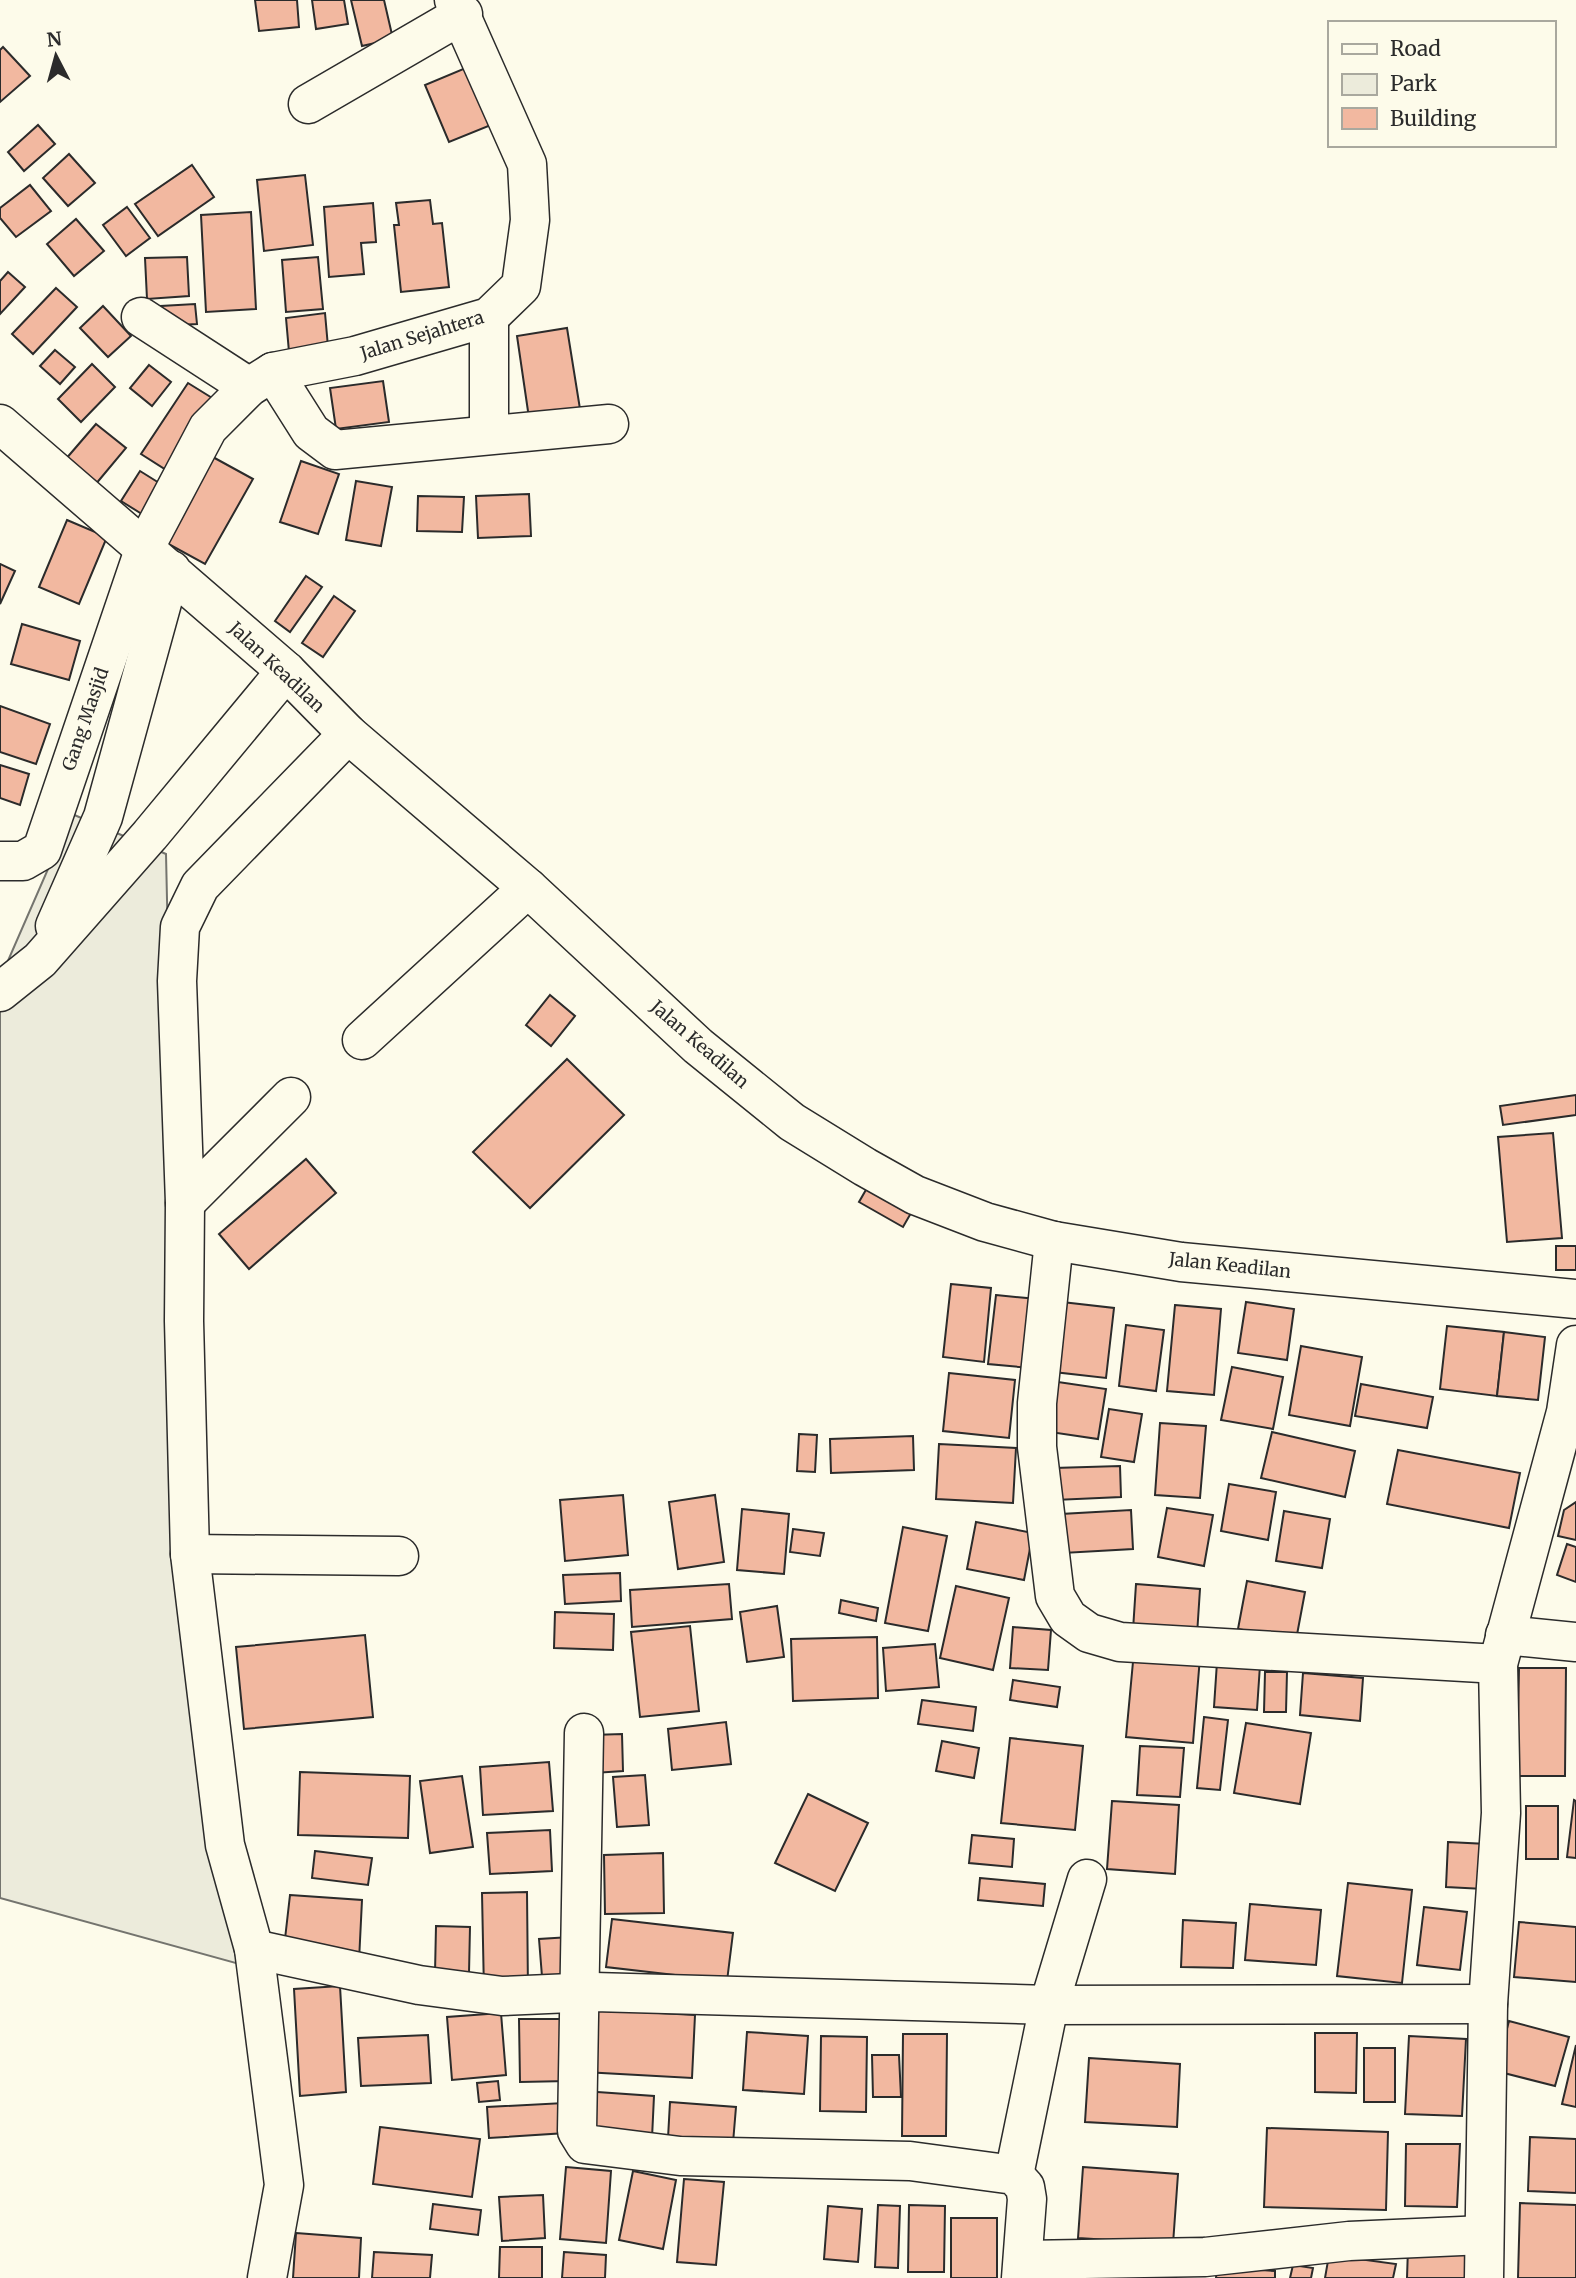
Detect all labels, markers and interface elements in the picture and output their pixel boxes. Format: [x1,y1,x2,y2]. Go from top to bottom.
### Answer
north arrow [21,21,91,91]
legend [1328,21,1555,147]
text: N [46,26,63,52]
text: Road [1390,35,1441,62]
text: Park [1390,70,1437,97]
text: Building [1390,105,1477,132]
street label: Jalan Sejahtera [357,305,487,365]
street label: Jalan Keadilan [223,616,330,717]
street label: Gang Masjid [57,664,113,774]
street label: Jalan Keadilan [645,994,754,1093]
street label: Jalan Keadilan [1167,1247,1292,1283]

